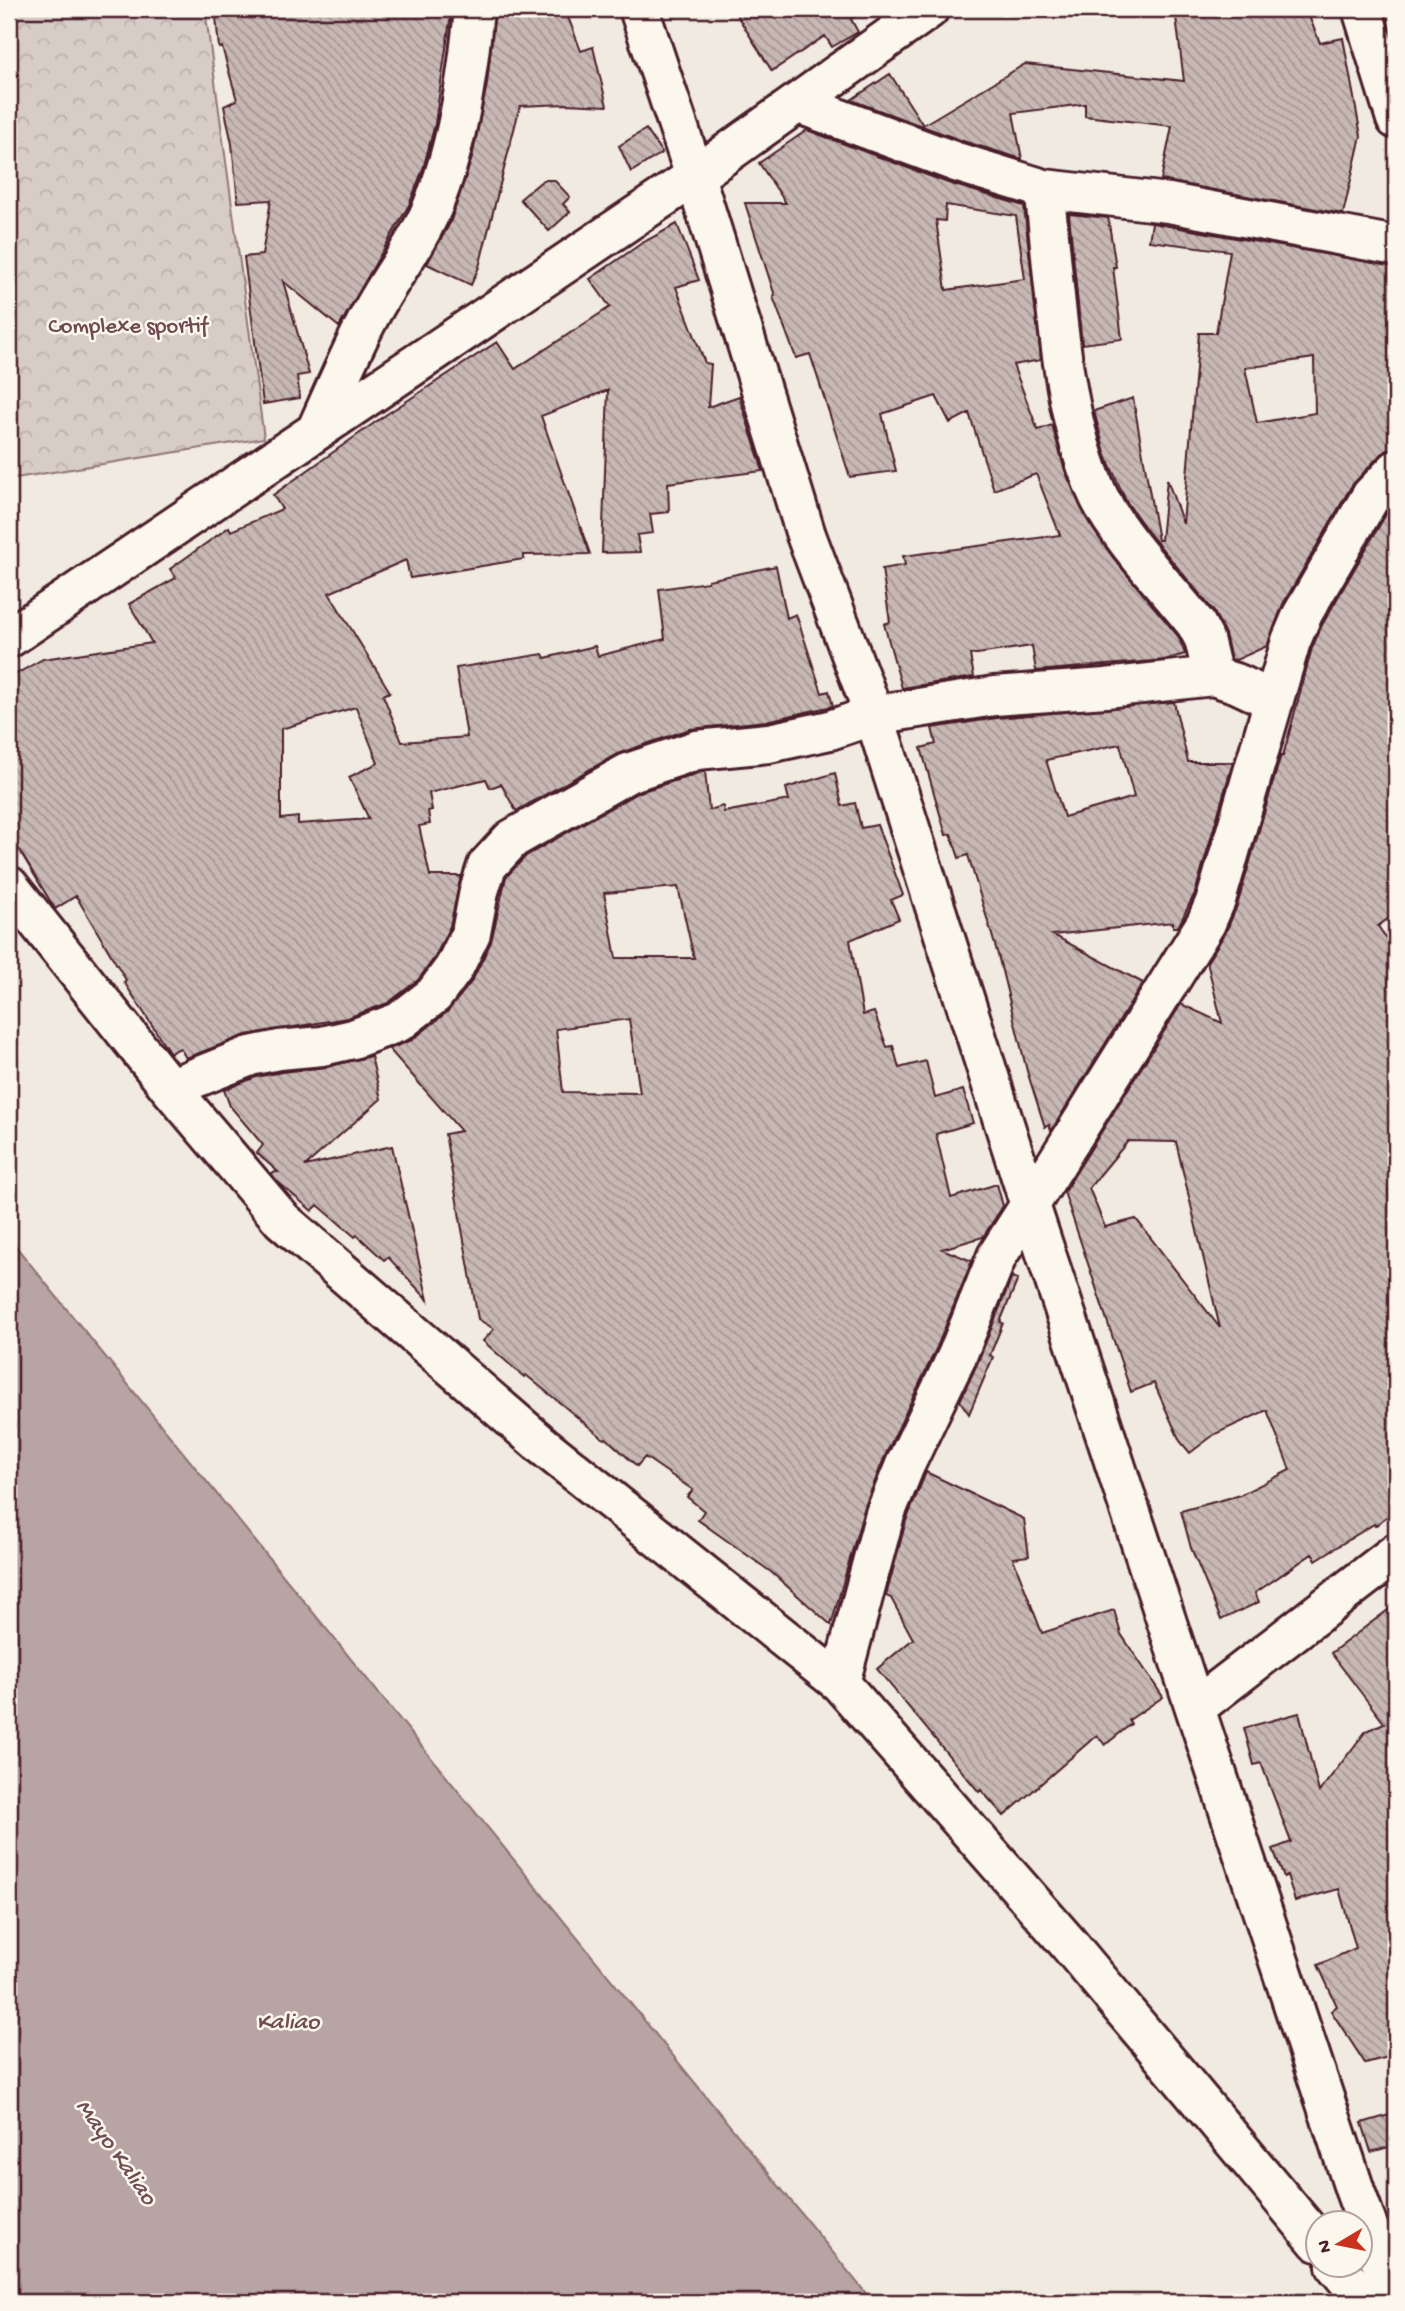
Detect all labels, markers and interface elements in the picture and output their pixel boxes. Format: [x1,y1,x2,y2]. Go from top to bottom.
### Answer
park label: Complexe sportif [48,314,210,341]
water label: Kaliao [257,2009,321,2038]
water label: Mayo Kaliao [68,2094,163,2213]
north arrow [1304,2210,1374,2280]
text: N [1313,2238,1338,2254]

